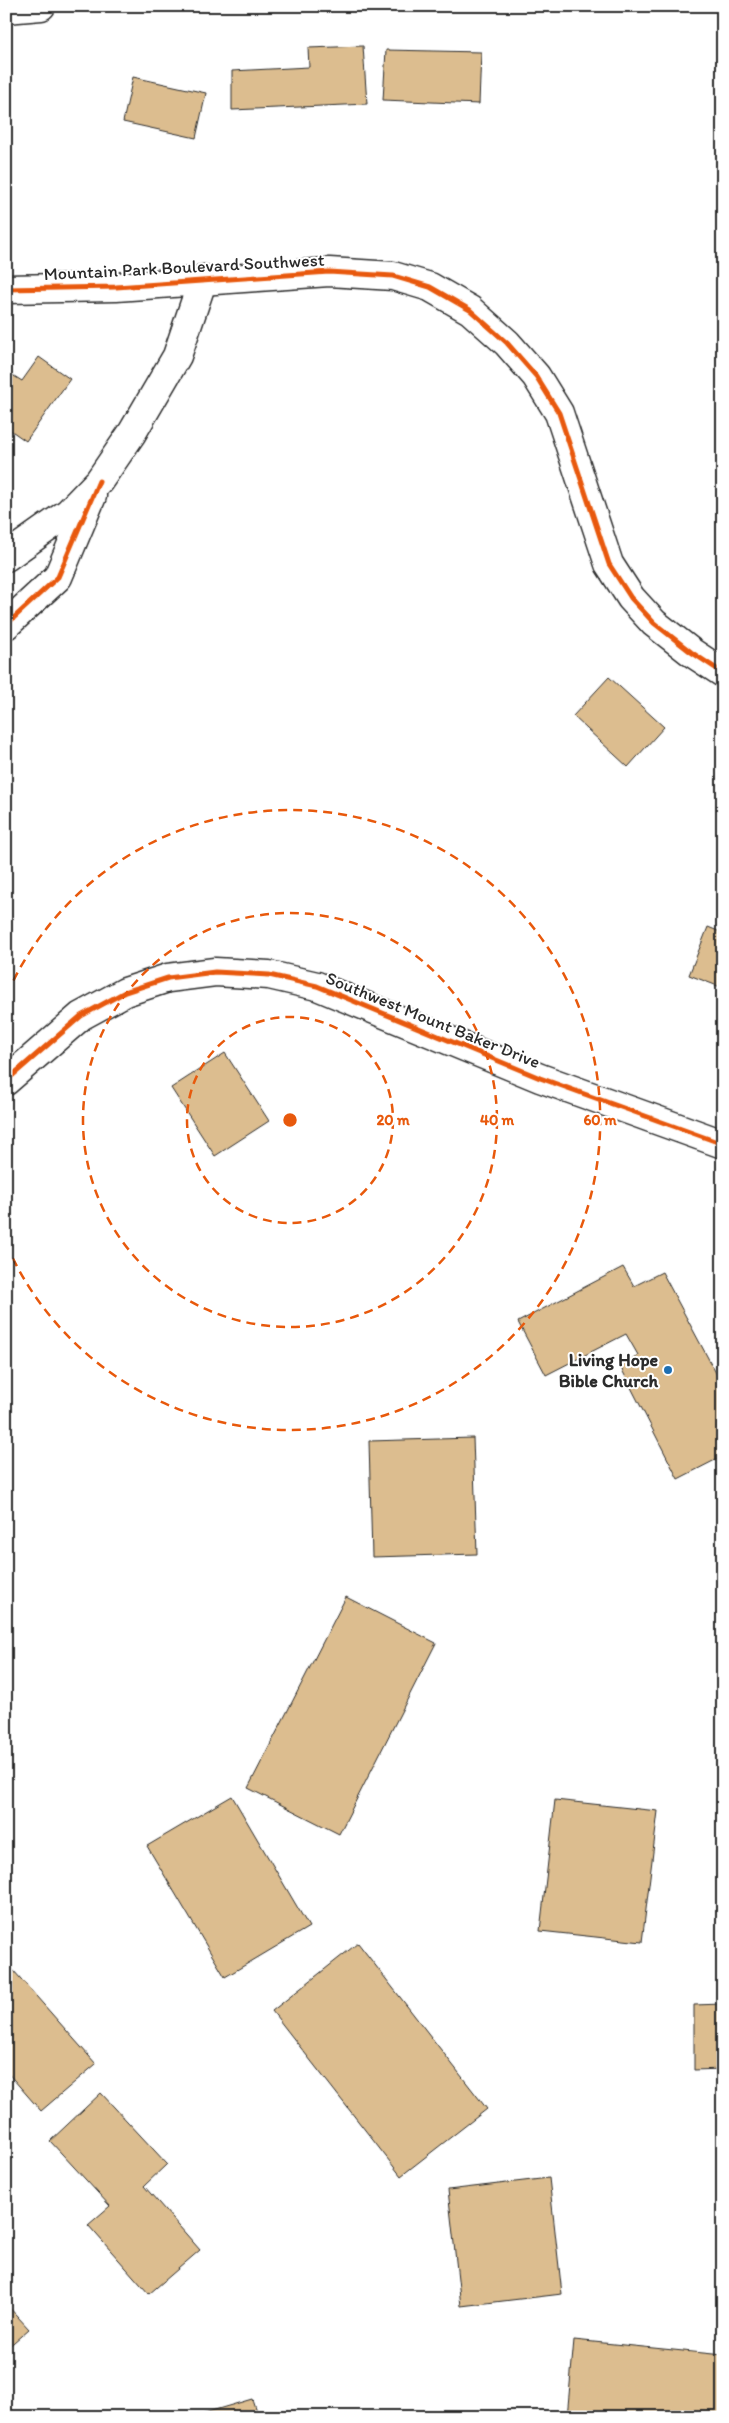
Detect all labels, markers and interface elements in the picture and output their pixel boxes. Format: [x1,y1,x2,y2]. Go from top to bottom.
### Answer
street label: Mountain Park Boulevard Southwest [43,249,325,285]
street label: Southwest Mount Baker Drive [323,967,543,1073]
centre of rings [281,1111,299,1129]
text: 20 m [376,1111,410,1129]
text: 40 m [480,1111,515,1129]
text: 60 m [583,1111,617,1129]
place label: Living Hope Bible Church [559,1349,658,1392]
marker: Living Hope Bible Church [662,1364,674,1376]

